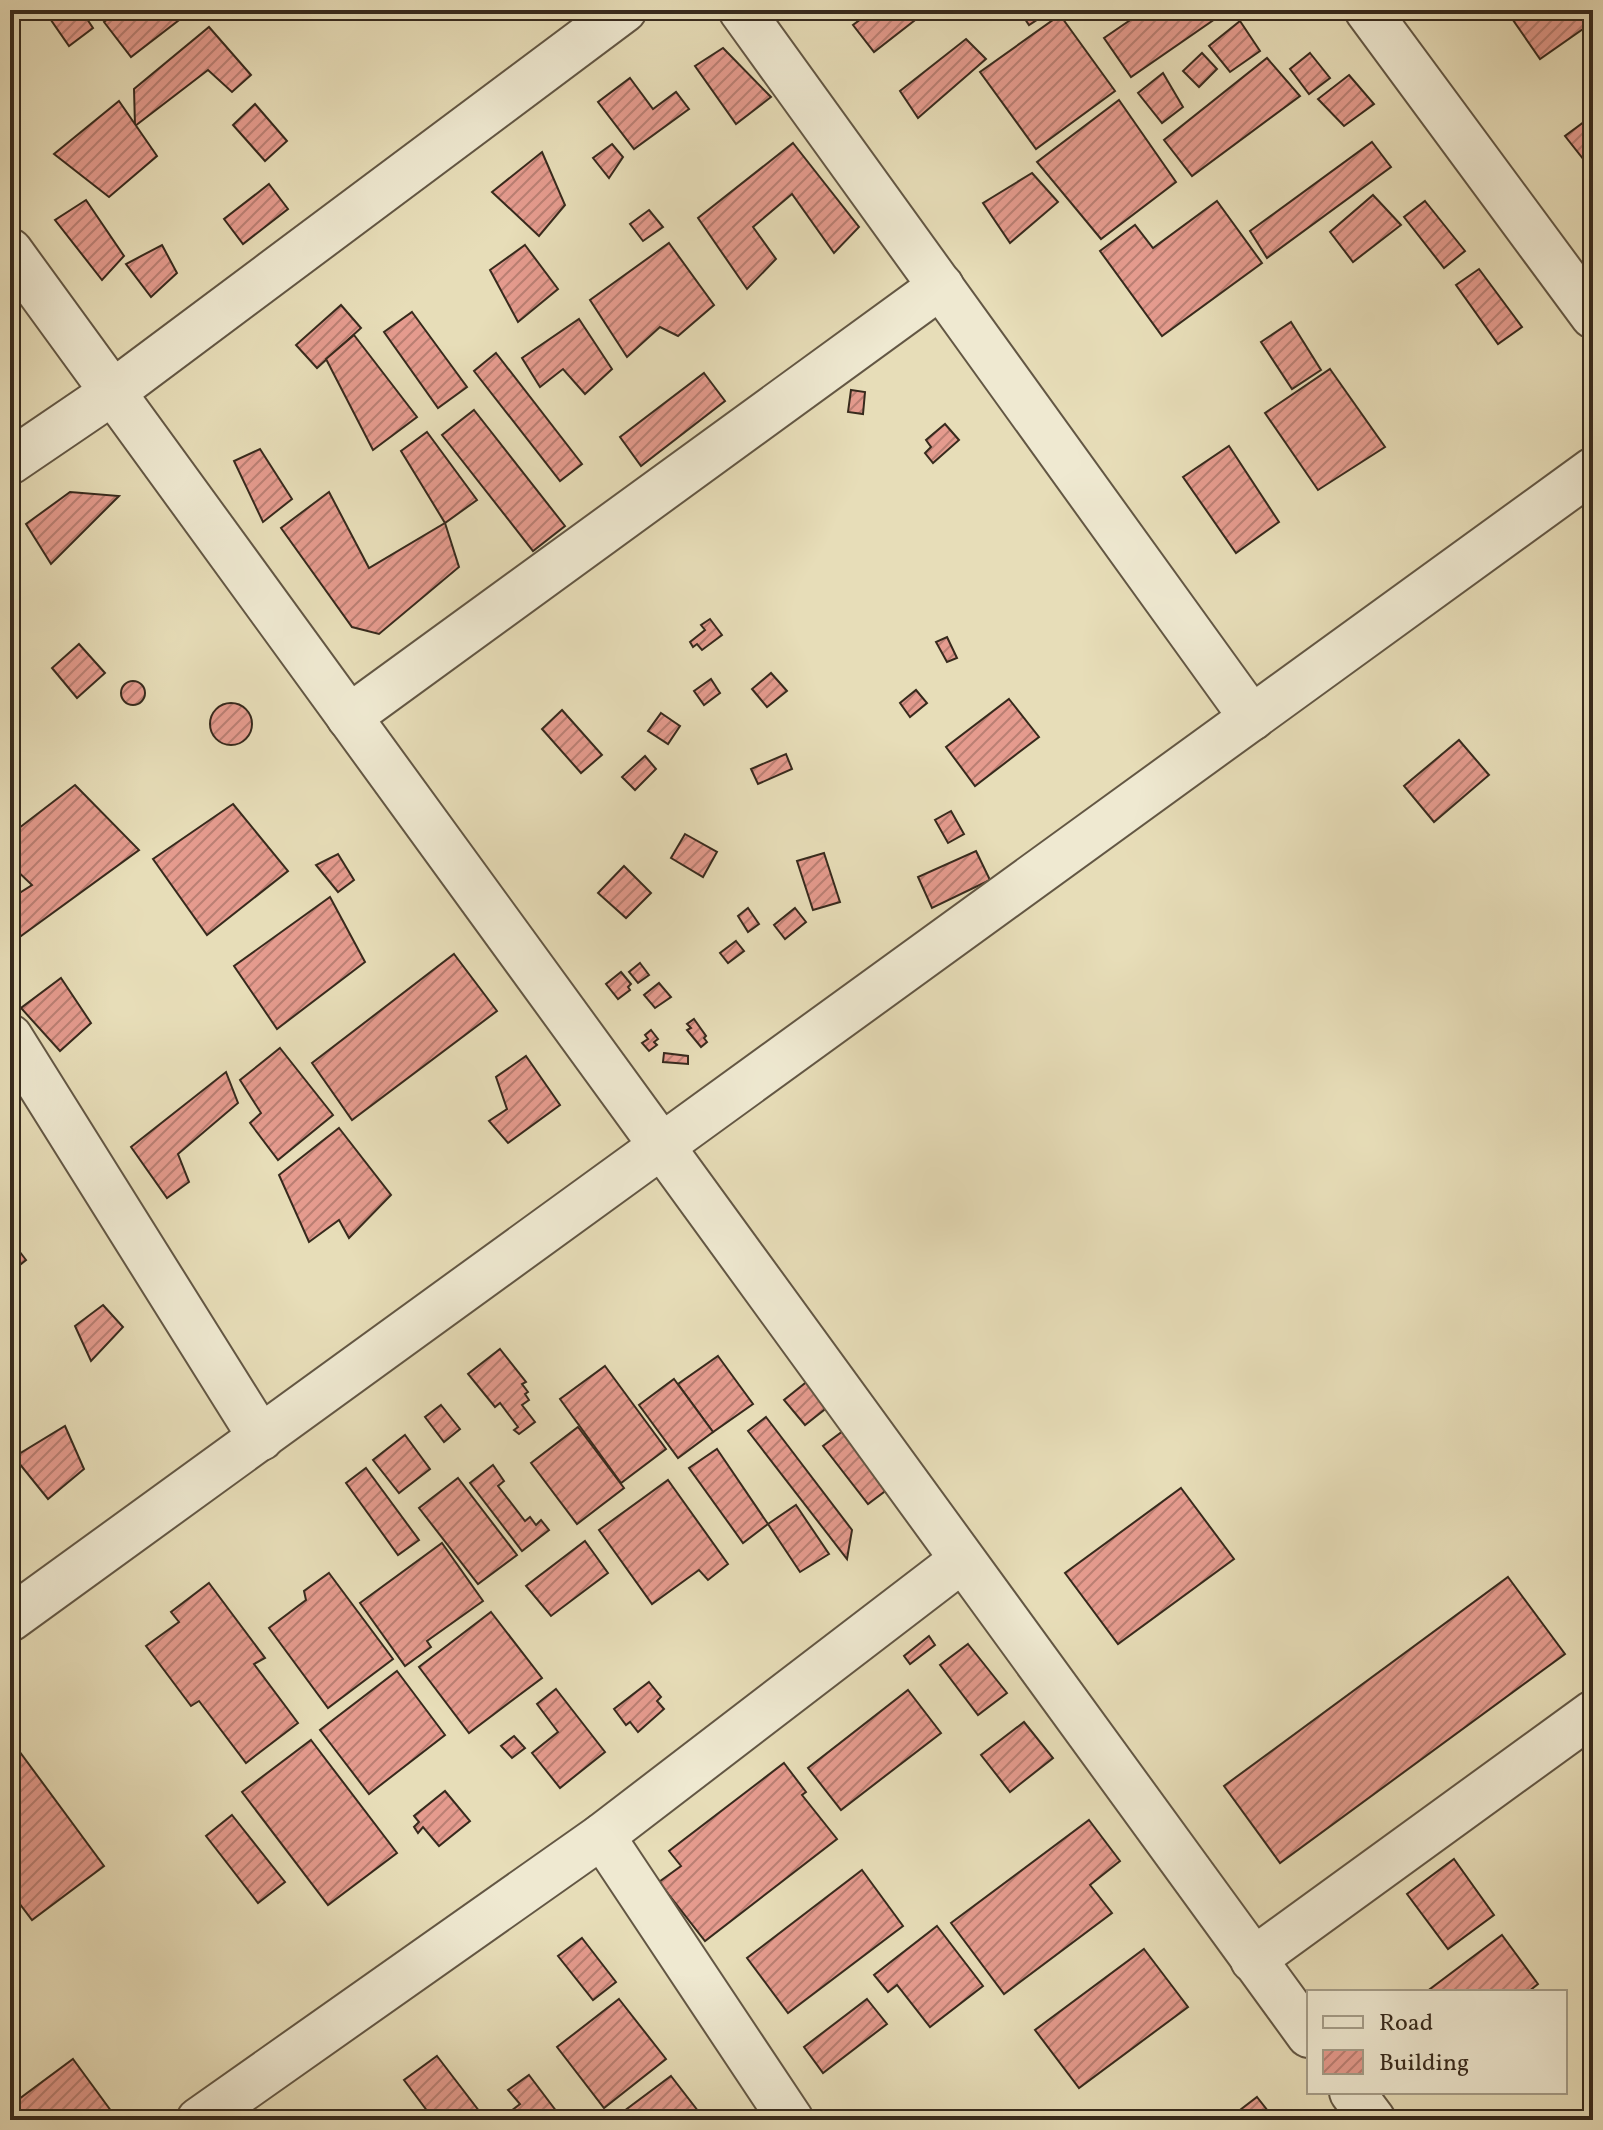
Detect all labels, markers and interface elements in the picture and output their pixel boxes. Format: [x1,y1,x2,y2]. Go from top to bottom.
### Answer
legend [1307,1990,1567,2094]
text: Road [1379,2007,1433,2041]
text: Building [1379,2047,1469,2081]

